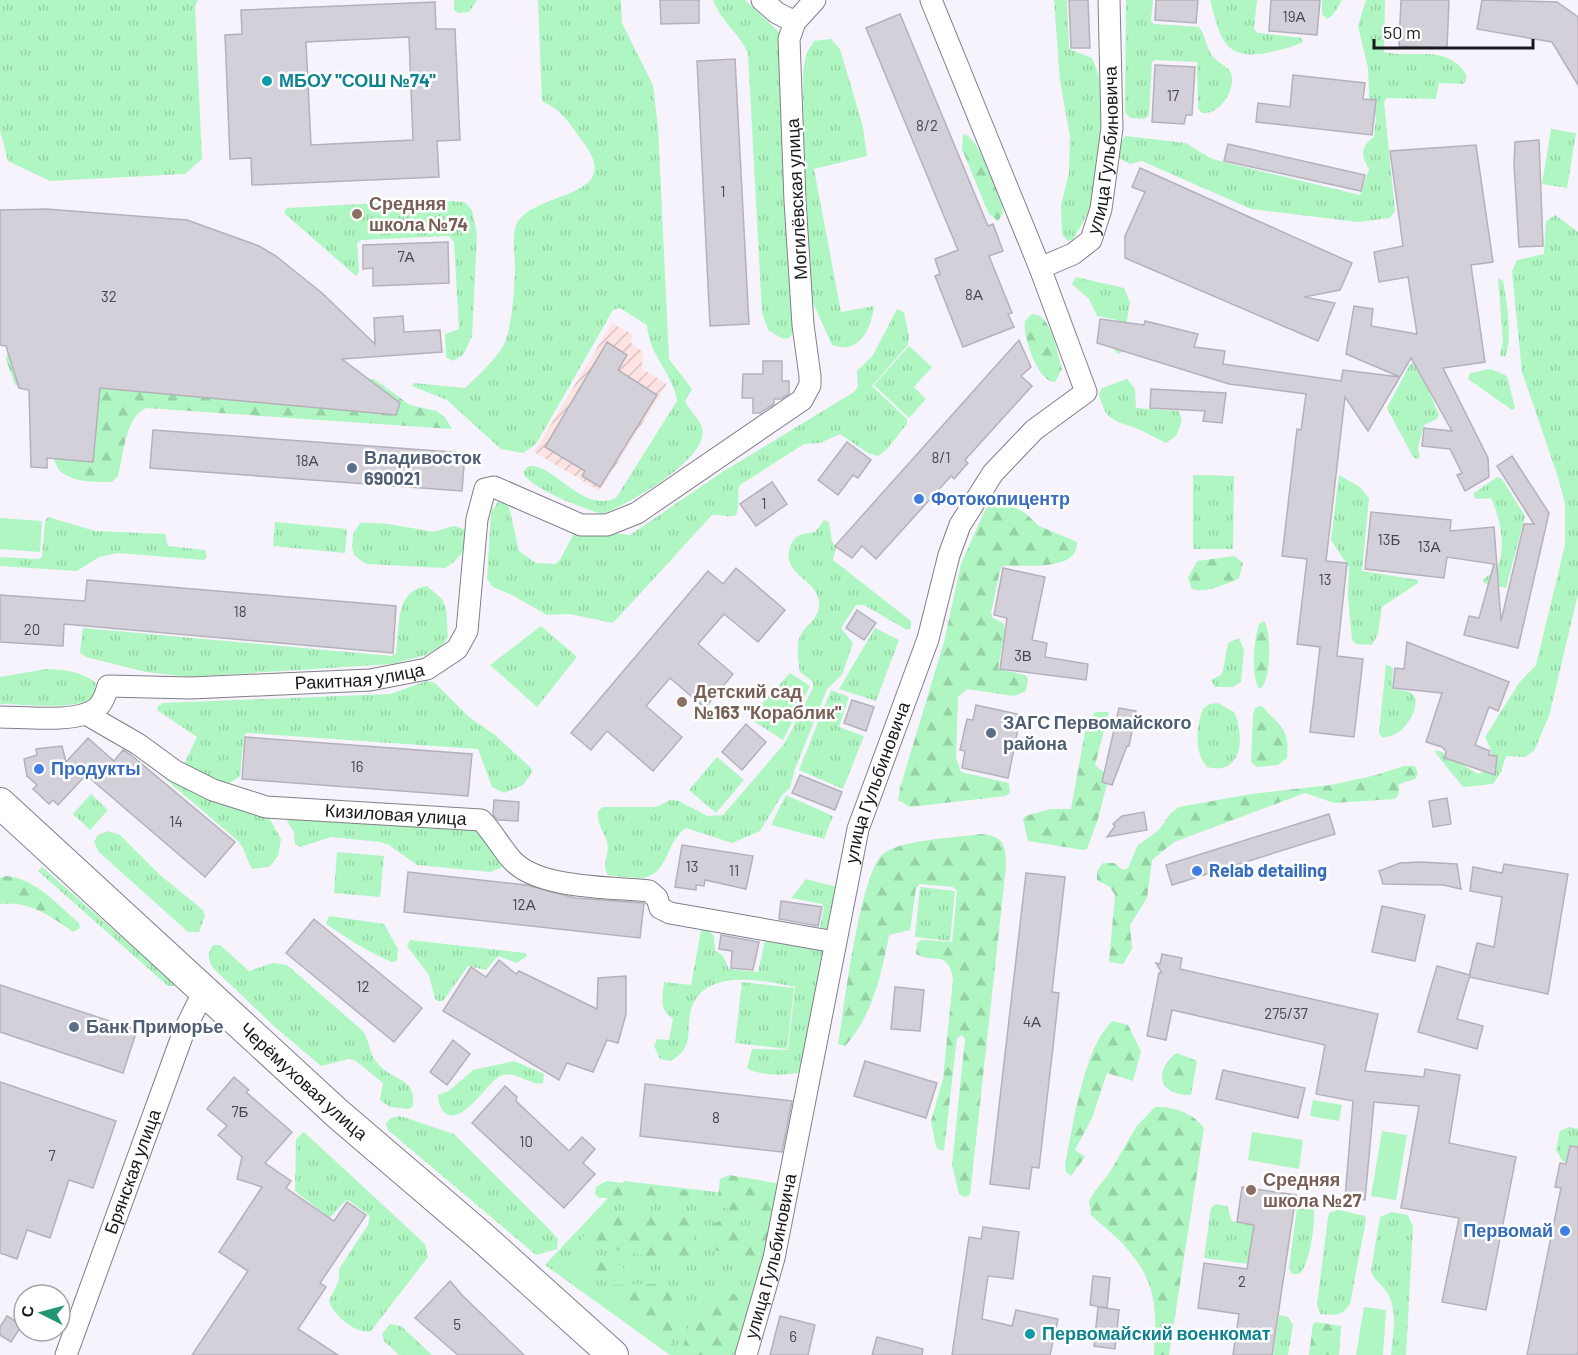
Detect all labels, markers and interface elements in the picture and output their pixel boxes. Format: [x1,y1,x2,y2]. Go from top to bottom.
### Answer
house number: 19А [1282,7,1306,25]
scale bar [1374,12,1533,50]
text: 50 m [1383,21,1421,43]
street label: улица Гульбиновича [1082,65,1122,237]
place label: МБОУ "СОШ №74" [279,69,436,91]
marker: МБОУ "СОШ №74" [260,74,274,88]
house number: 17 [1167,86,1179,104]
house number: 8/2 [916,116,938,134]
street label: Могилёвская улица [781,117,811,280]
house number: 1 [720,182,726,200]
place label: Средняя школа №74 [369,192,468,235]
marker: Средняя школа №74 [350,207,364,221]
house number: 7А [397,247,415,265]
house number: 8А [965,285,983,303]
house number: 32 [101,287,117,305]
place label: Владивосток 690021 [364,446,482,489]
house number: 8/1 [931,448,951,466]
house number: 18А [295,451,319,469]
marker: Владивосток 690021 [345,461,359,475]
place label: Фотокопицентр [931,487,1070,509]
marker: Фотокопицентр [912,492,926,506]
house number: 1 [761,494,767,512]
house number: 13Б [1378,530,1401,548]
house number: 13А [1418,537,1440,555]
house number: 13 [1319,570,1331,588]
house number: 18 [233,602,247,620]
house number: 20 [24,620,40,638]
house number: 3В [1014,646,1032,664]
street label: Ракитная улица [294,658,427,693]
place label: Детский сад №163 "Кораблик" [694,680,842,723]
marker: Детский сад №163 "Кораблик" [675,695,689,709]
street label: улица Гульбиновича [840,698,914,865]
place label: ЗАГС Первомайского района [1003,711,1192,754]
marker: ЗАГС Первомайского района [984,726,998,740]
place label: Продукты [51,757,141,779]
house number: 16 [351,757,363,775]
marker: Продукты [32,762,46,776]
street label: Кизиловая улица [324,799,468,829]
house number: 14 [169,812,183,830]
house number: 13 [686,857,698,875]
place label: Relab detailing [1209,859,1327,881]
house number: 11 [729,861,739,879]
marker: Relab detailing [1190,864,1204,878]
house number: 12А [512,895,536,913]
house number: 12 [356,977,370,995]
house number: 275/37 [1264,1004,1308,1022]
house number: 4А [1023,1012,1041,1030]
place label: Банк Приморье [86,1015,224,1037]
street label: Черёмуховая улица [236,1017,373,1145]
marker: Банк Приморье [67,1020,81,1034]
house number: 7Б [232,1102,249,1120]
street label: Брянская улица [99,1105,165,1237]
house number: 8 [712,1108,720,1126]
house number: 10 [519,1132,533,1150]
house number: 7 [48,1146,56,1164]
place label: Средняя школа №27 [1263,1168,1362,1211]
street label: улица Гульбиновича [739,1171,800,1341]
marker: Средняя школа №27 [1244,1183,1258,1197]
place label: Первомай [1463,1219,1553,1241]
marker: Первомай [1558,1224,1572,1238]
house number: 2 [1238,1272,1246,1290]
north arrow [12,1283,72,1343]
text: С [17,1304,37,1318]
house number: 5 [453,1315,461,1333]
place label: Первомайский военкомат [1042,1322,1271,1344]
house number: 6 [789,1327,797,1345]
marker: Первомайский военкомат [1023,1327,1037,1341]

